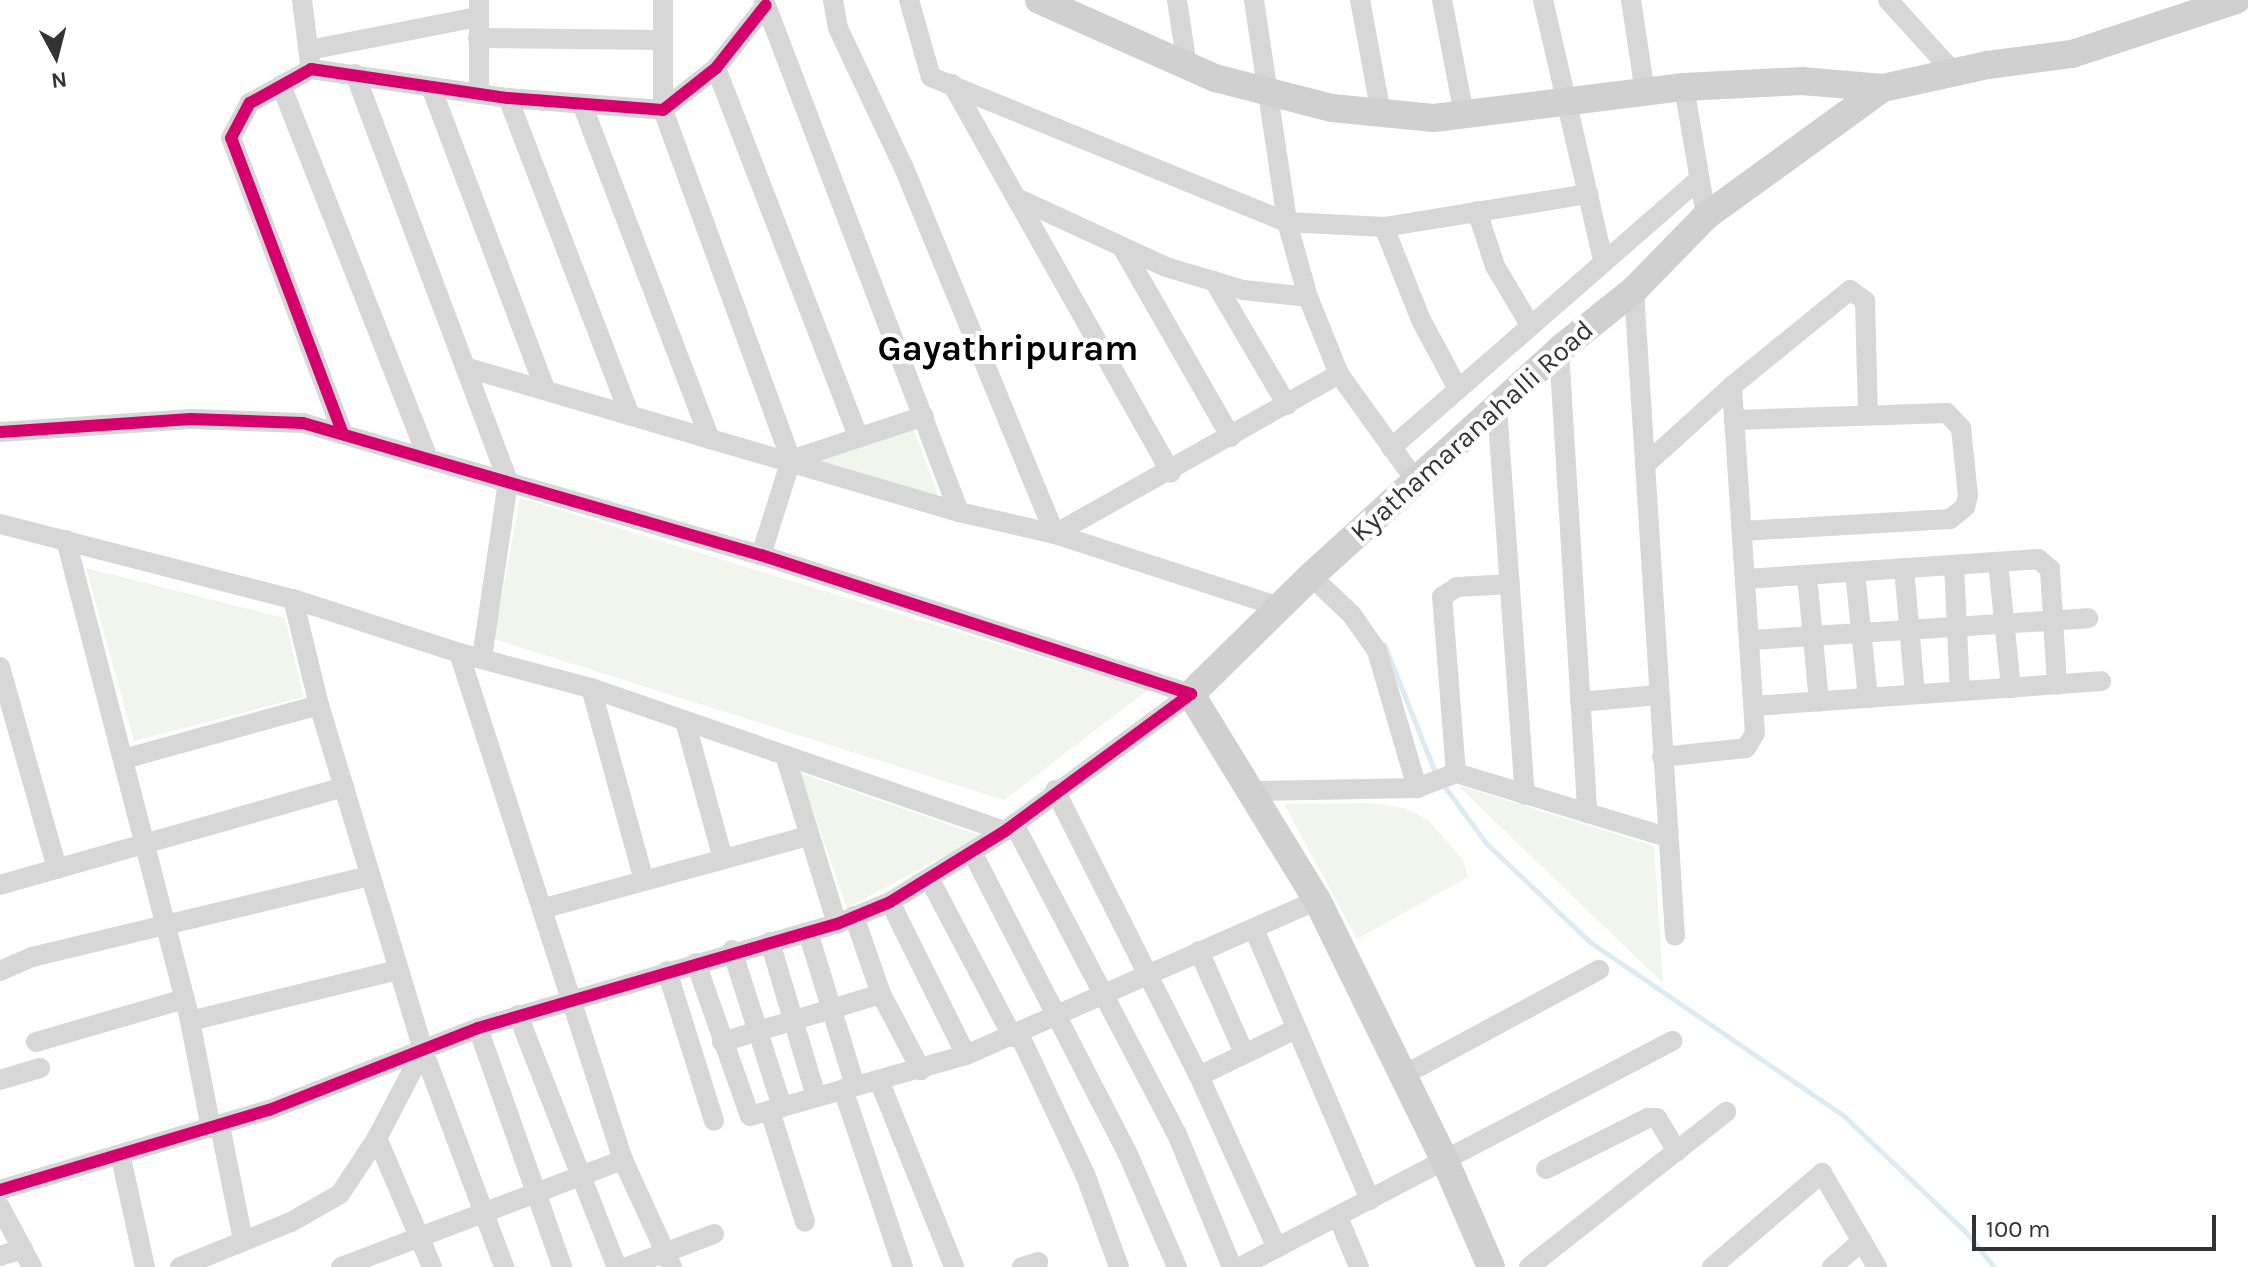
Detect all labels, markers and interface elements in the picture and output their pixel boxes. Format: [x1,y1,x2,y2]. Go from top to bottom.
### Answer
north arrow [16,16,96,96]
text: N [50,66,68,94]
street label: Kyathamaranahalli Road [1344,313,1600,549]
district label: Gayathripuram [877,327,1139,371]
scale bar [1976,1199,2220,1249]
text: 100 m [1986,1215,2051,1243]

